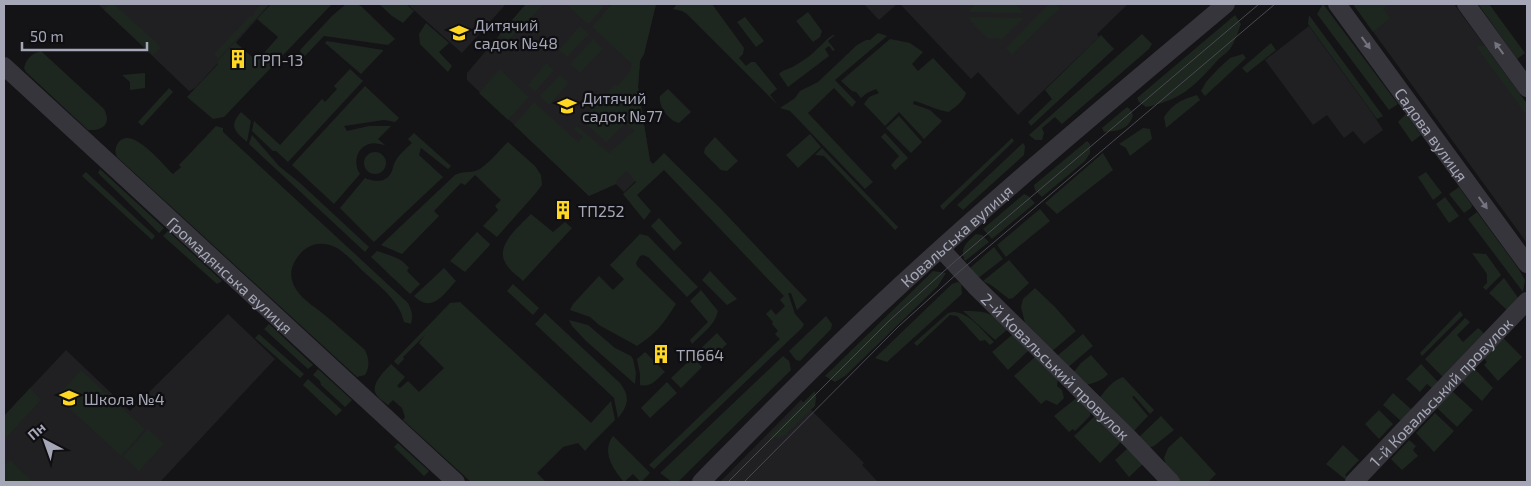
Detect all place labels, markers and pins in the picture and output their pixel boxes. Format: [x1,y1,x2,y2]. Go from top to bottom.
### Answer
place label: Дитячий садок №48 [474,15,558,52]
school or university icon: Дитячий садок №48 [448,22,470,44]
building icon: ГРП-13 [227,48,249,70]
place label: ГРП-13 [253,50,303,69]
place label: Дитячий садок №77 [582,88,663,125]
school or university icon: Дитячий садок №77 [556,95,578,117]
building icon: ТП252 [552,199,574,221]
place label: ТП252 [578,201,625,220]
building icon: ТП664 [650,343,672,365]
place label: ТП664 [676,345,724,364]
school or university icon: Школа №4 [58,387,80,409]
place label: Школа №4 [84,389,165,408]

